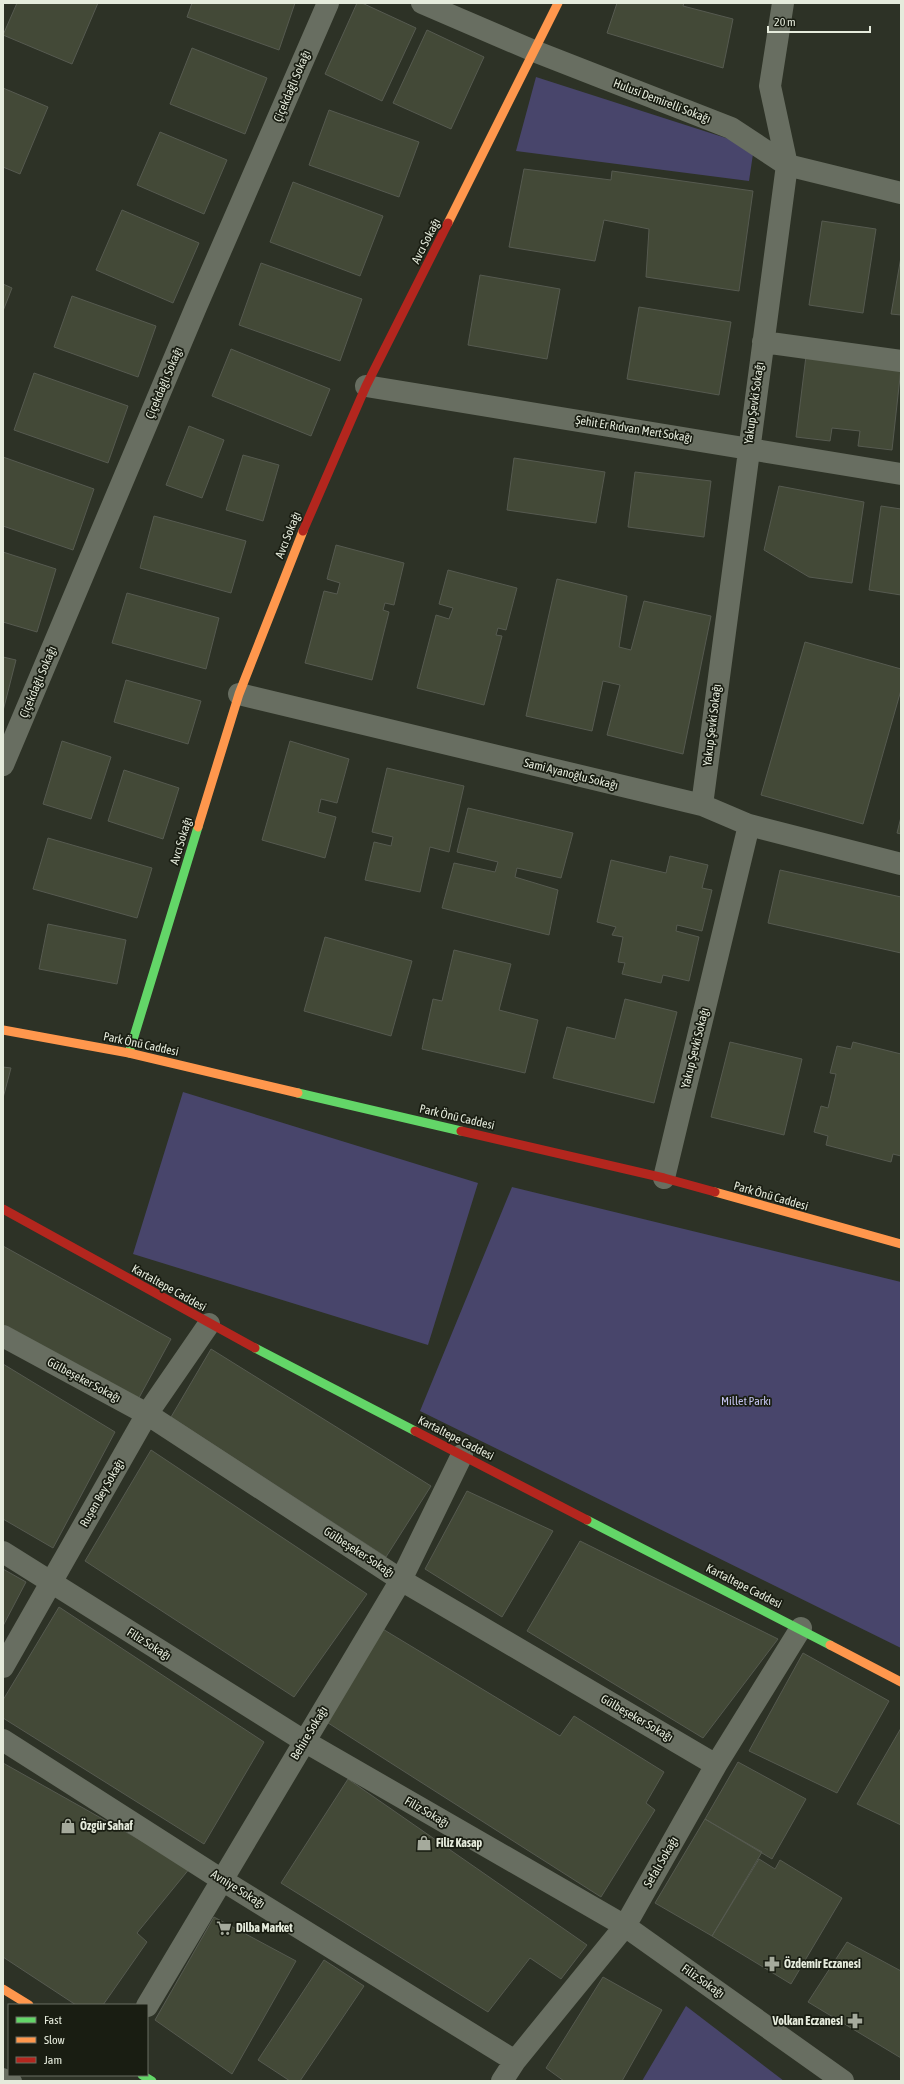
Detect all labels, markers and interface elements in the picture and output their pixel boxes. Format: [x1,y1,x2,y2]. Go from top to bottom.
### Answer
scale bar [768,8,870,34]
text: 20 m [774,15,796,29]
street label: Çiçekdağlı Sokağı [271,48,313,124]
street label: Hulusi Demirelli Sokağı [611,76,713,126]
street label: Avcı Sokağı [409,216,443,266]
street label: Çiçekdağlı Sokağı [143,345,185,421]
street label: Yakup Şevki Sokağı [741,361,767,445]
street label: Şehit Er Rıdvan Mert Sokağı [575,413,693,445]
street label: Avcı Sokağı [272,510,304,560]
street label: Çiçekdağlı Sokağı [17,644,59,720]
street label: Yakup Şevki Sokağı [700,683,724,767]
street label: Sami Ayanoğlu Sokağı [522,756,620,792]
street label: Avcı Sokağı [167,816,195,866]
street label: Yakup Şevki Sokağı [678,1006,712,1090]
street label: Park Önü Caddesi [102,1029,180,1059]
street label: Park Önü Caddesi [418,1102,496,1132]
street label: Park Önü Caddesi [732,1179,810,1213]
street label: Kartaltepe Caddesi [129,1262,209,1314]
street label: Gülbeşeker Sokağı [45,1355,123,1405]
park label: Millet Parkı [721,1394,771,1408]
street label: Kartaltepe Caddesi [416,1413,496,1463]
street label: Ruşen Bey Sokağı [77,1457,127,1529]
street label: Gülbeşeker Sokağı [321,1524,397,1580]
street label: Kartaltepe Caddesi [704,1561,784,1611]
street label: Filiz Sokağı [125,1625,173,1663]
street label: Gülbeşeker Sokağı [598,1692,676,1744]
street label: Behire Sokağı [288,1704,330,1762]
street label: Filiz Sokağı [402,1794,452,1830]
shop icon: Özgür Sahaf [59,1817,77,1835]
place label: Özgür Sahaf [80,1818,133,1833]
shop icon: Filiz Kasap [415,1834,433,1852]
street label: Sefalı Sokağı [641,1834,681,1890]
place label: Filiz Kasap [436,1836,483,1850]
street label: Avniye Sokağı [209,1867,267,1911]
supermarket icon: Dilba Market [215,1919,233,1937]
place label: Dilba Market [236,1921,293,1935]
pharmacy icon: Özdemir Eczanesi [763,1955,781,1973]
place label: Özdemir Eczanesi [784,1956,861,1971]
street label: Filiz Sokağı [679,1961,727,2001]
legend [8,2004,148,2076]
pharmacy icon: Volkan Eczanesi [846,2012,864,2030]
text: Fast [44,2013,62,2027]
place label: Volkan Eczanesi [772,2014,843,2028]
text: Slow [44,2033,65,2047]
text: Jam [44,2053,62,2067]

